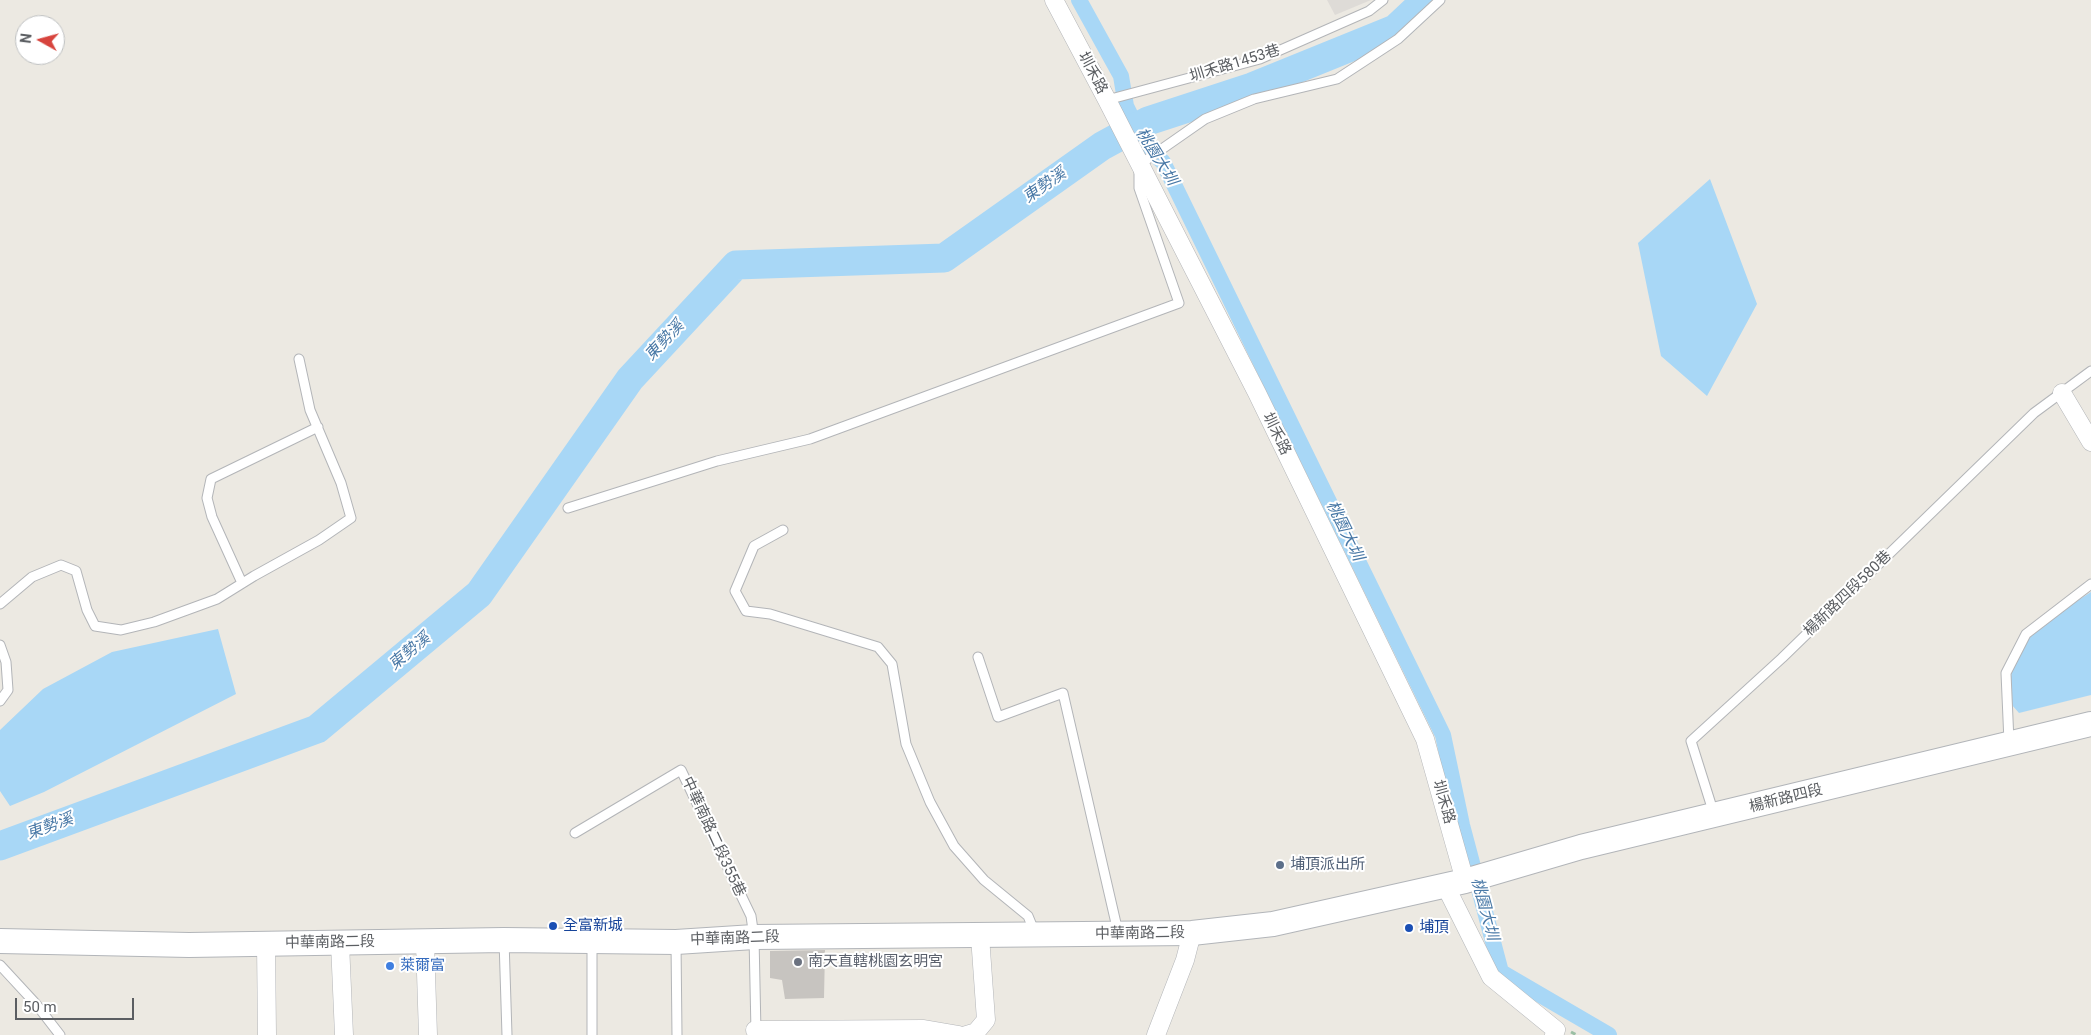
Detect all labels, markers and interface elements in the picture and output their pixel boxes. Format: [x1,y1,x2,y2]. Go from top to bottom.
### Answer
north arrow [15,15,65,65]
text: N [18,32,35,44]
street label: 圳禾路1453巷 [1188,42,1282,86]
street label: 圳禾路 [1073,49,1111,97]
water label: 桃園大圳 [1131,125,1181,189]
water label: 東勢溪 [1020,164,1070,208]
water label: 東勢溪 [642,317,688,365]
street label: 圳禾路 [1258,410,1294,458]
water label: 桃園大圳 [1321,498,1367,564]
street label: 楊新路四段580巷 [1800,547,1896,641]
water label: 東勢溪 [385,629,435,675]
street label: 中華南路二段355巷 [677,774,749,900]
street label: 圳禾路 [1428,778,1458,826]
street label: 楊新路四段 [1747,781,1825,817]
water label: 東勢溪 [24,810,76,844]
place label: 埔頂派出所 [1290,856,1365,874]
marker: 埔頂派出所 [1274,859,1286,871]
water label: 桃園大圳 [1466,876,1502,942]
place label: 全富新城 [563,917,623,935]
place label: 埔頂 [1419,919,1449,937]
marker: 全富新城 [547,920,559,932]
marker: 埔頂 [1403,922,1415,934]
street label: 中華南路二段 [1095,924,1185,944]
street label: 中華南路二段 [690,928,780,950]
street label: 中華南路二段 [285,933,375,953]
place label: 南天直轄桃園玄明宮 [808,953,943,971]
marker: 南天直轄桃園玄明宮 [792,956,804,968]
place label: 萊爾富 [400,957,445,975]
marker: 萊爾富 [384,960,396,972]
scale bar [18,988,136,1020]
text: 50 m [23,998,57,1016]

